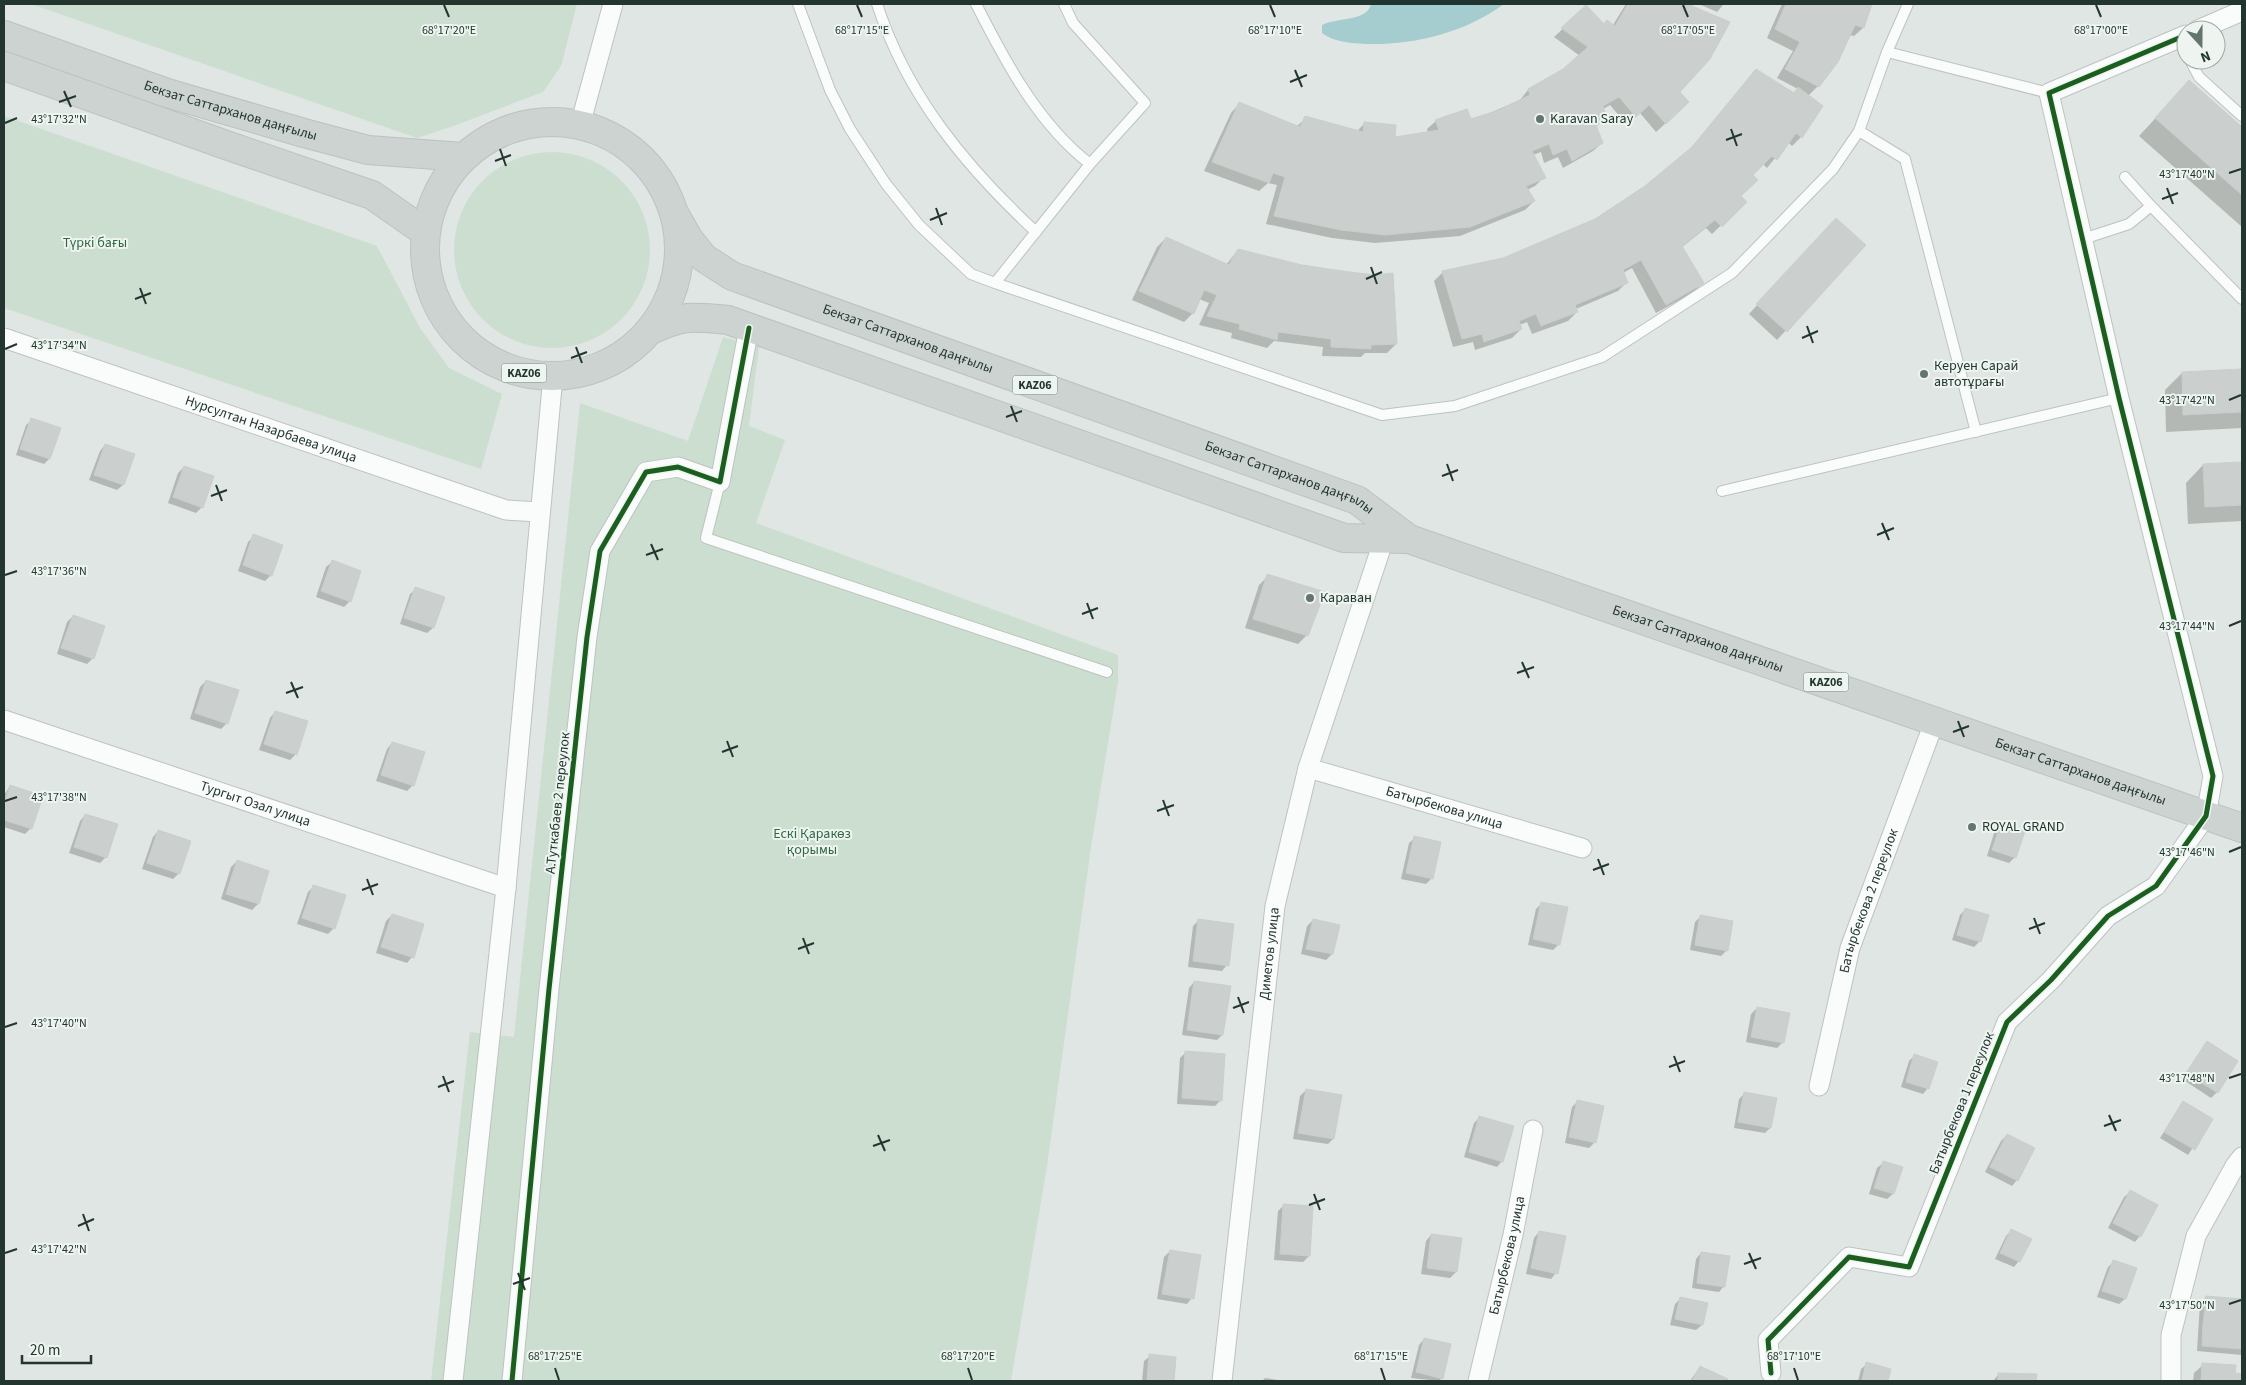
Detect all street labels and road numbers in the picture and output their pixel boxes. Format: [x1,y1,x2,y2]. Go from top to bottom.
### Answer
street label: Бекзат Саттарханов даңғылы [141,76,319,146]
street label: Бекзат Саттарханов даңғылы [820,299,996,379]
road number: KАZ06 [502,363,546,382]
road number: KАZ06 [1012,376,1058,394]
street label: Нурсултан Назарбаева улица [182,391,359,468]
street label: Бекзат Саттарханов даңғылы [1202,436,1378,519]
street label: Бекзат Саттарханов даңғылы [1610,600,1786,678]
road number: KАZ06 [1804,672,1848,692]
street label: А.Туткабаев 2 переулок [541,731,575,875]
street label: Бекзат Саттарханов даңғылы [1992,733,2169,811]
street label: Тургыт Озал улица [197,776,313,832]
street label: Батырбекова улица [1383,781,1505,834]
street label: Батырбекова 2 переулок [1835,826,1904,975]
street label: Диметов улица [1255,906,1285,1001]
street label: Батырбекова 1 переулок [1924,1029,2000,1177]
street label: Батырбекова улица [1484,1194,1530,1317]

